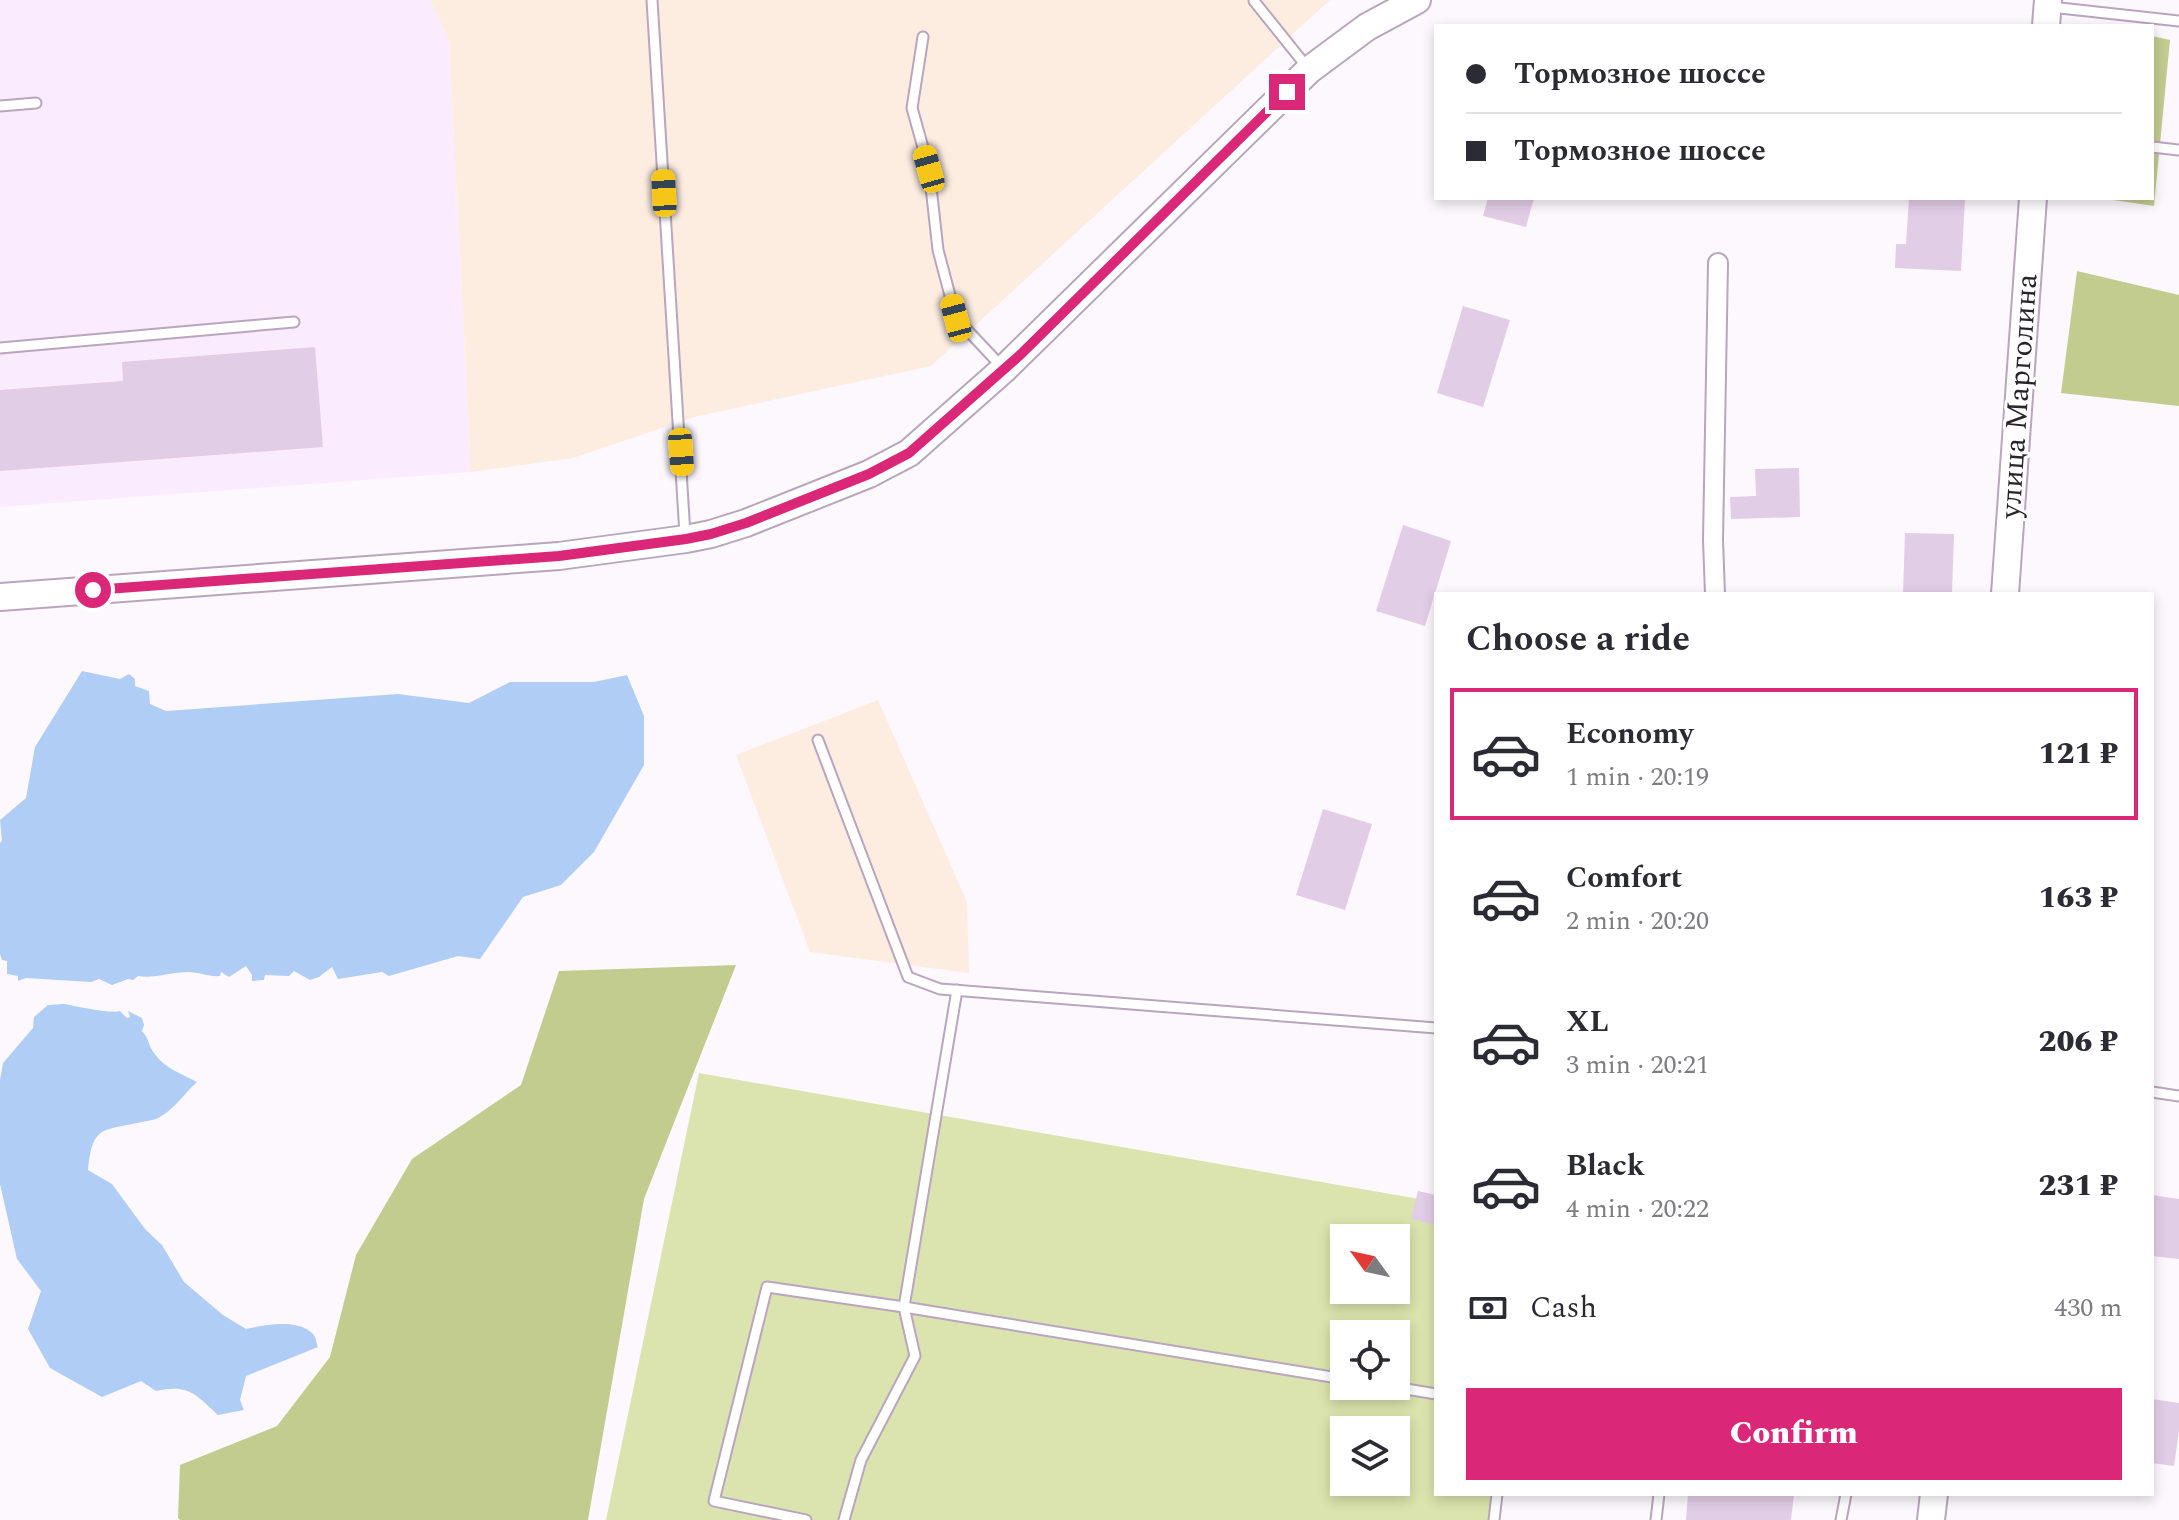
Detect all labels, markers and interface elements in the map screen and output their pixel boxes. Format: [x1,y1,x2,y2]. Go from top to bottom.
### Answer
text: Тормозное шоссе [1514,51,1766,97]
route end [1269,74,1305,110]
text: Тормозное шоссе [1514,128,1766,174]
car [911,143,947,195]
car [651,168,677,218]
street label: улица Марголина [1987,272,2051,521]
car [938,292,974,344]
car [667,427,695,477]
route start [75,572,111,608]
text: Choose a ride [1466,612,1690,667]
text: Economy [1566,711,1693,757]
icon: car [1470,718,1542,790]
text: 121 ₽ [2039,731,2118,777]
text: 1 min · 20:19 [1566,757,1709,797]
text: Comfort [1566,855,1682,901]
icon: car [1470,862,1542,934]
text: 163 ₽ [2039,875,2118,921]
text: 2 min · 20:20 [1566,901,1709,941]
text: XL [1566,999,1609,1045]
icon: car [1470,1006,1542,1078]
text: 206 ₽ [2039,1019,2118,1065]
text: 3 min · 20:21 [1566,1045,1709,1085]
text: Black [1566,1143,1645,1189]
icon: car [1470,1150,1542,1222]
text: 231 ₽ [2039,1163,2118,1209]
text: 4 min · 20:22 [1566,1189,1709,1229]
north arrow [1330,1224,1410,1304]
map controls [1330,1224,1410,1496]
text: Cash [1530,1285,1597,1331]
icon: cash [1466,1286,1510,1330]
text: 430 m [2054,1288,2122,1328]
button: locate [1330,1320,1410,1400]
button: Confirm [1466,1388,2122,1480]
button: layers [1330,1416,1410,1496]

